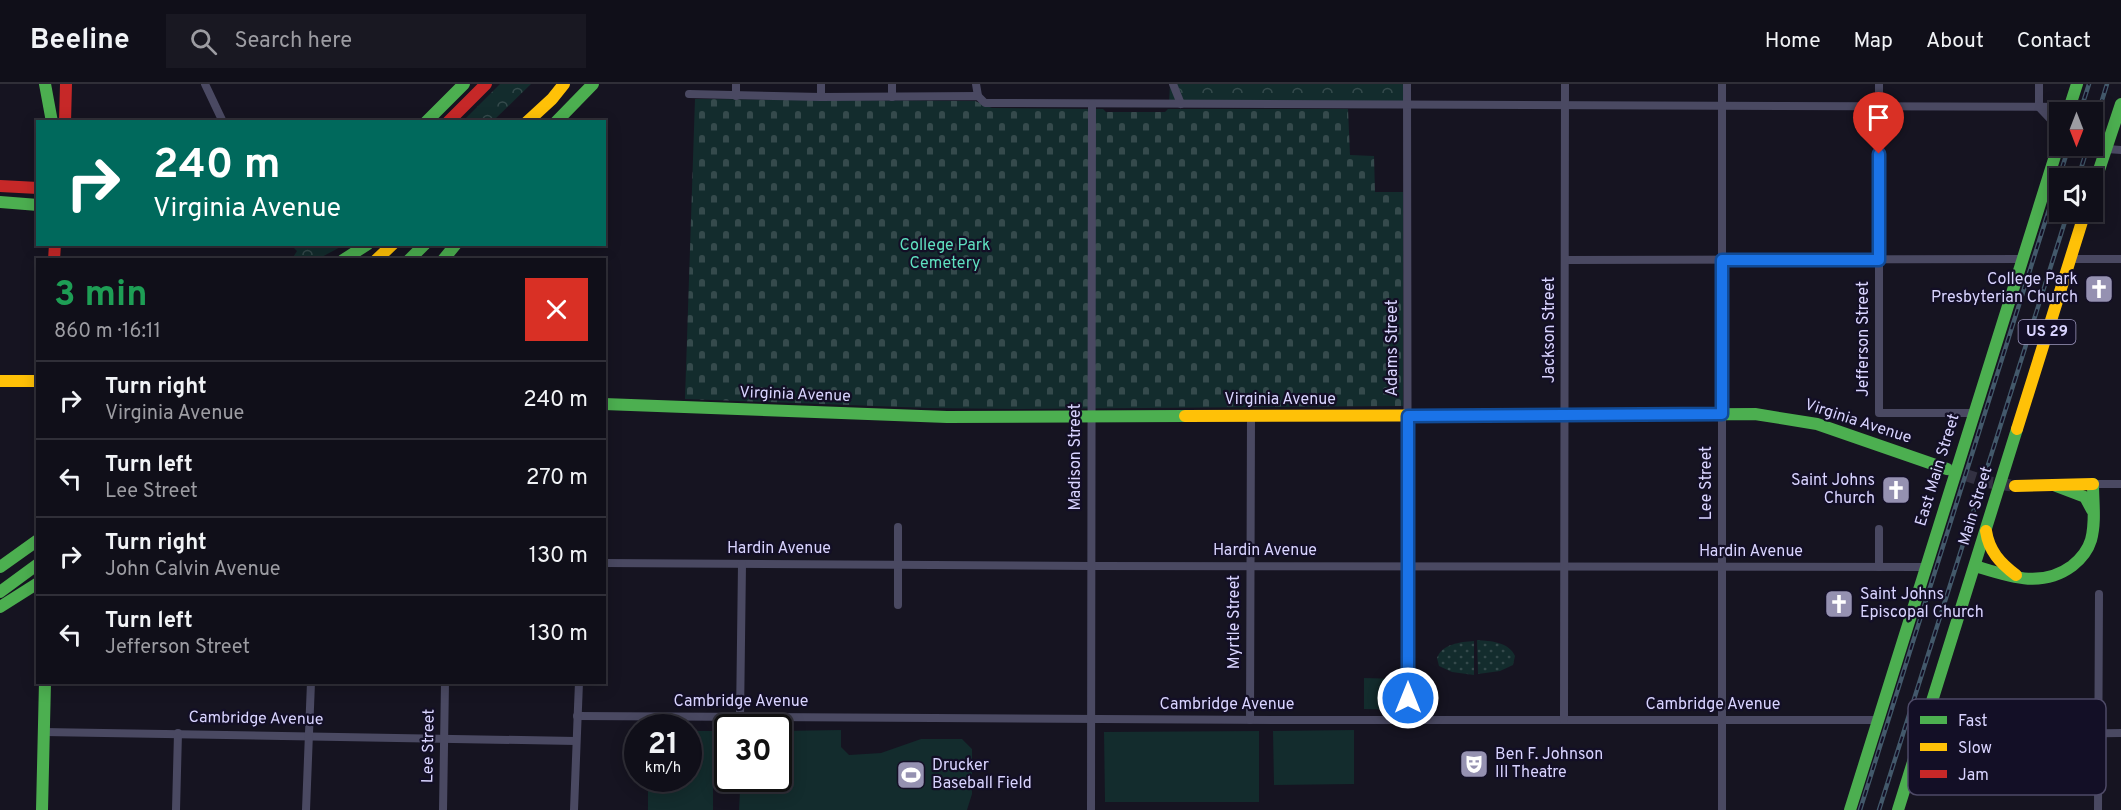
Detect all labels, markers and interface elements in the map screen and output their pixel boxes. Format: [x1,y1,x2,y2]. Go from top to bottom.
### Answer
search box [166,14,586,68]
text: Beeline [30,23,130,59]
icon: search [187,25,220,58]
text: Search here [235,28,352,55]
text: Home [1765,28,1821,55]
text: Map [1854,28,1893,55]
text: About [1926,28,1984,55]
text: Contact [2017,28,2091,55]
pin [1853,92,1904,154]
icon: arrive [1862,101,1895,134]
north arrow [2049,102,2103,156]
map controls [2049,102,2103,222]
text: 240 m [153,140,281,193]
icon: right [54,144,132,222]
button: sound [2049,168,2103,222]
text: Virginia Avenue [153,192,341,226]
park label: College Park Cemetery [900,236,990,274]
place label: College Park Presbyterian Church [1931,270,2078,308]
text: 3 min [54,273,148,319]
church icon: College Park Presbyterian Church [2083,273,2115,305]
street label: Jackson Street [1540,277,1560,383]
button: close [525,278,588,341]
street label: Jefferson Street [1854,281,1874,397]
street label: Adams Street [1383,299,1403,397]
text: 860 m · 16:11 [54,319,161,345]
road number: US 29 [2018,320,2076,344]
text: Turn right [105,374,207,401]
street label: Virginia Avenue [739,383,851,407]
icon: right [54,384,87,417]
text: 240 m [523,387,588,414]
street label: Virginia Avenue [1224,390,1336,410]
street label: Virginia Avenue [1802,395,1914,449]
text: Virginia Avenue [105,401,244,427]
street label: Madison Street [1066,403,1086,511]
street label: East Main Street [1911,411,1965,529]
street label: Lee Street [1697,446,1717,520]
text: Turn left [105,452,193,479]
icon: left [54,462,87,495]
street label: Main Street [1954,464,1998,548]
text: 270 m [526,465,588,492]
place label: Saint Johns Church [1791,471,1875,509]
church icon: Saint Johns Church [1880,474,1912,506]
text: Lee Street [105,479,198,505]
text: Turn right [105,530,207,557]
street label: Hardin Avenue [727,539,831,559]
icon: right [54,540,87,573]
street label: Hardin Avenue [1213,541,1317,561]
street label: Hardin Avenue [1699,542,1803,562]
text: 130 m [529,543,588,570]
text: John Calvin Avenue [105,557,281,583]
street label: Myrtle Street [1225,575,1245,669]
place label: Saint Johns Episcopal Church [1860,585,1984,623]
church icon: Saint Johns Episcopal Church [1823,588,1855,620]
text: Turn left [105,608,193,635]
icon: left [54,618,87,651]
text: 130 m [529,621,588,648]
text: Jefferson Street [105,635,250,661]
position arrow [1376,666,1440,730]
street label: Cambridge Avenue [674,692,808,712]
street label: Cambridge Avenue [1160,695,1294,715]
street label: Cambridge Avenue [1646,695,1780,715]
legend [1908,699,2106,795]
street label: Cambridge Avenue [188,708,324,730]
street label: Lee Street [418,709,440,783]
text: Fast [1958,712,1988,732]
speed limit sign: 30 [714,714,792,792]
text: 21 [648,727,678,764]
text: Slow [1958,739,1992,759]
place label: Ben F. Johnson III Theatre [1495,745,1603,783]
theatre icon: Ben F. Johnson III Theatre [1458,748,1490,780]
place label: Drucker Baseball Field [932,756,1032,794]
text: km/h [645,759,681,778]
sports icon: Drucker Baseball Field [895,759,927,791]
text: Jam [1958,766,1989,786]

